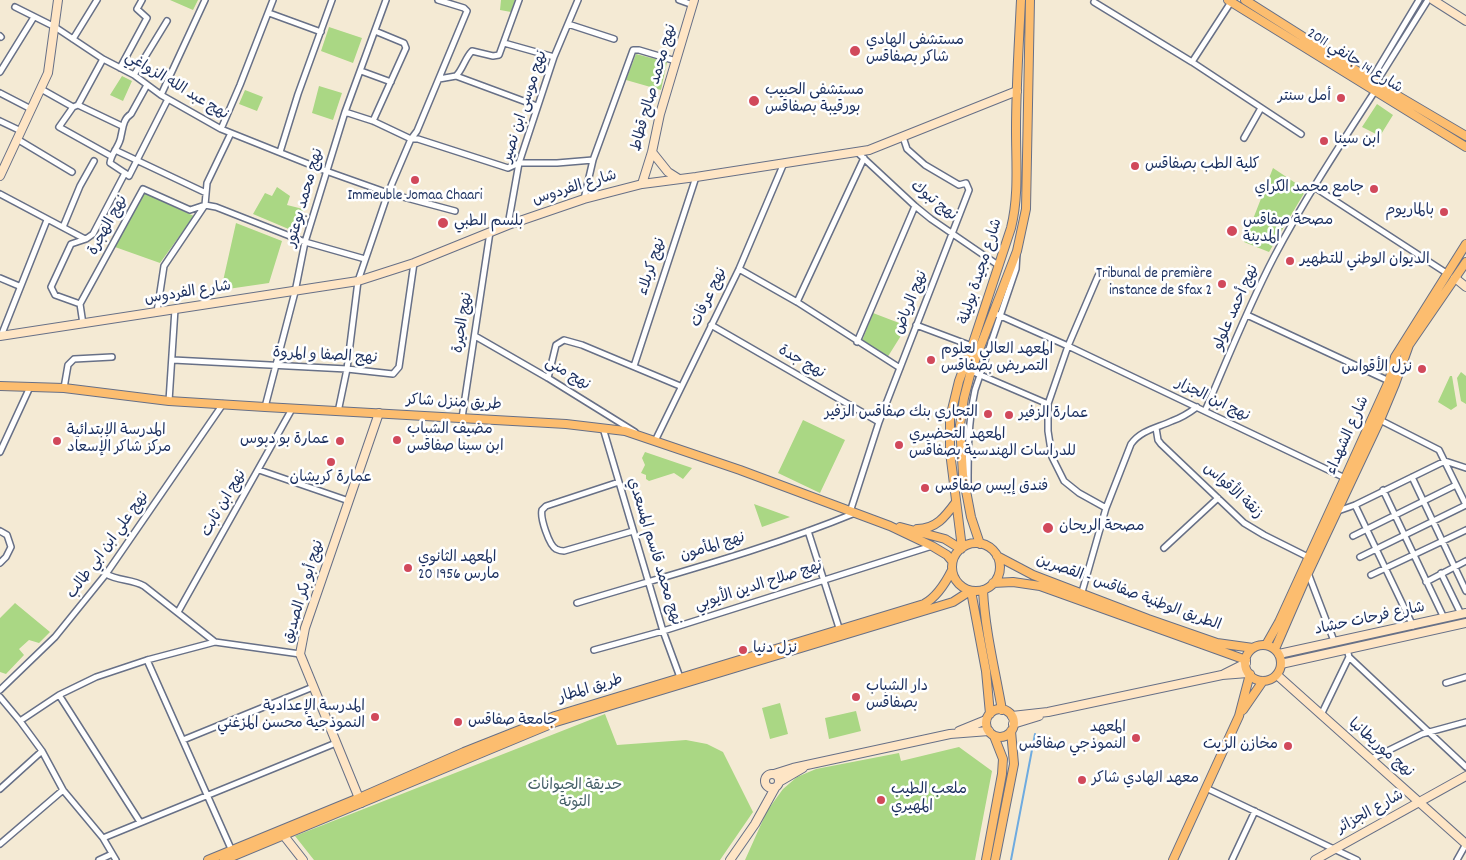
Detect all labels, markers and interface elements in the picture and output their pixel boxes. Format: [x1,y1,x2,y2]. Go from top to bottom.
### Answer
street label: نهج محمد صالح قطاط [628,22,682,154]
street label: شارع 14 جانفي 2011 [1303,25,1405,99]
place label: مستشفى الهادي شاكر بصفاقس [866,33,964,68]
marker: مستشفى الهادي شاكر بصفاقس [848,44,862,58]
street label: نهج عبد الله الزواغي [121,49,231,125]
street label: نهج موسى ابن نصير [499,49,553,165]
place label: مستشفى الحبيب بورقيبة بصفاقس [765,83,864,118]
place label: أمل سنتر [1278,89,1331,107]
marker: أمل سنتر [1335,92,1347,104]
marker: مستشفى الحبيب بورقيبة بصفاقس [747,94,761,108]
place label: ابن سينا [1334,132,1380,150]
marker: ابن سينا [1318,135,1330,147]
street label: نهج محمد بوعتور [283,147,329,249]
place label: كلية الطب بصفاقس [1145,157,1260,175]
marker: كلية الطب بصفاقس [1129,160,1141,172]
street label: شارع الفردوس [531,168,619,210]
marker: Immeuble Jomaa Chaari [409,174,421,186]
street label: نهج تبوك [906,178,960,226]
place label: جامع محمد الكراي [1255,180,1364,198]
marker: جامع محمد الكراي [1368,183,1380,195]
place label: Immeuble Jomaa Chaari [347,188,483,206]
street label: نهج الهجرة [85,193,133,259]
place label: بالماريوم [1385,203,1434,221]
marker: بالماريوم [1438,206,1450,218]
place label: مصحة صفاقس المدينة [1243,213,1333,248]
place label: بلسم الطبي [454,214,523,232]
marker: بلسم الطبي [436,216,450,230]
street label: شارع مجيدة بوليلة [956,217,1008,327]
marker: مصحة صفاقس المدينة [1225,224,1239,238]
street label: نهج كربلاء [635,236,671,298]
place label: الديوان الوطني للتطهير [1300,252,1430,270]
marker: الديوان الوطني للتطهير [1284,255,1296,267]
street label: نهج أحمد علولو [1210,263,1264,353]
street label: نهج عرفات [688,265,732,331]
place label: Tribunal de première instance de Sfax 2 [1096,266,1212,301]
street label: نهج الرياض [891,269,933,337]
street label: شارع الفردوس [144,278,232,310]
marker: Tribunal de première instance de Sfax 2 [1216,278,1228,290]
street label: نهج الحيرة [450,291,478,355]
street label: نهج جدة [774,342,828,384]
place label: المعهد العالي لعلوم التمريض بصفاقس [941,342,1053,377]
street label: نهج الصفا و المروة [272,345,378,369]
marker: المعهد العالي لعلوم التمريض بصفاقس [925,354,937,366]
street label: نهج منى [541,355,593,395]
place label: نزل الأقواس [1342,360,1412,378]
marker: نزل الأقواس [1416,363,1428,375]
street label: نهج ابن الجزار [1172,375,1252,427]
street label: طريق منزل شاكر [406,393,502,415]
street label: شارع الشهداء [1324,394,1374,478]
place label: التجاري بنك صفاقس الزفير [825,405,978,423]
place label: عمارة الزفير [1019,406,1089,424]
marker: التجاري بنك صفاقس الزفير [982,408,994,420]
marker: عمارة الزفير [1003,409,1015,421]
place label: مضيف الشباب ابن سينا صفاقس [407,422,504,457]
place label: المدرسة الإبتدائية مركز شاكر الإسعاد [67,423,171,458]
place label: المعهد التحضيري للدراسات الهندسية بصفاقس [909,427,1076,462]
place label: عمارة بو دبوس [240,432,330,450]
marker: مضيف الشباب ابن سينا صفاقس [391,434,403,446]
marker: المدرسة الإبتدائية مركز شاكر الإسعاد [51,435,63,447]
marker: عمارة بو دبوس [334,435,346,447]
marker: المعهد التحضيري للدراسات الهندسية بصفاقس [893,439,905,451]
marker: عمارة كريشان [325,456,337,468]
street label: زنقة الأقواس [1198,460,1266,524]
street label: نهج ابن ثابت [199,467,251,541]
place label: عمارة كريشان [290,470,372,488]
street label: نهج محمد قاسم المسعدي [622,476,684,628]
place label: فندق إيبس صفاقس [935,479,1048,497]
marker: فندق إيبس صفاقس [919,482,931,494]
street label: نهج علي ابن ابي طالب [64,489,154,603]
place label: مصحة الريحان [1059,519,1144,537]
marker: مصحة الريحان [1041,521,1055,535]
street label: نهج المأمون [678,530,748,566]
street label: نهج أبو بكر الصديق [281,538,329,646]
place label: المعهد الثانوي 20 مارس 1956 [418,550,500,585]
street label: الطريق الوطنية صفاقس - القصرين [1033,552,1223,636]
street label: نهج صلاح الدين الأيوبي [693,558,825,616]
marker: المعهد الثانوي 20 مارس 1956 [402,562,414,574]
street label: شارع فرحات حشاد [1313,600,1427,640]
place label: نزل دنيا [753,641,797,659]
marker: نزل دنيا [737,644,749,656]
street label: طريق المطار [557,672,625,708]
place label: دار الشباب بصفاقس [866,679,928,714]
marker: دار الشباب بصفاقس [850,691,862,703]
place label: المدرسة الإعدادية النموذجية محسن المزغني [217,699,365,734]
marker: المدرسة الإعدادية النموذجية محسن المزغني [369,711,381,723]
place label: جامعة صفاقس [468,713,557,731]
marker: جامعة صفاقس [452,716,464,728]
street label: نهج موريطانيا [1344,716,1416,782]
place label: المعهد النموذجي صفاقس [1019,720,1126,755]
marker: المعهد النموذجي صفاقس [1130,732,1142,744]
place label: مخازن الزيت [1203,737,1278,755]
marker: مخازن الزيت [1282,740,1294,752]
place label: معهد الهادي شاكر [1092,771,1199,789]
marker: معهد الهادي شاكر [1076,774,1088,786]
park label: حديقة الحيوانات التوتة [528,778,622,813]
place label: ملعب الطيب المهيري [891,782,967,817]
street label: شارع الجزائر [1335,787,1407,839]
marker: ملعب الطيب المهيري [875,794,887,806]

